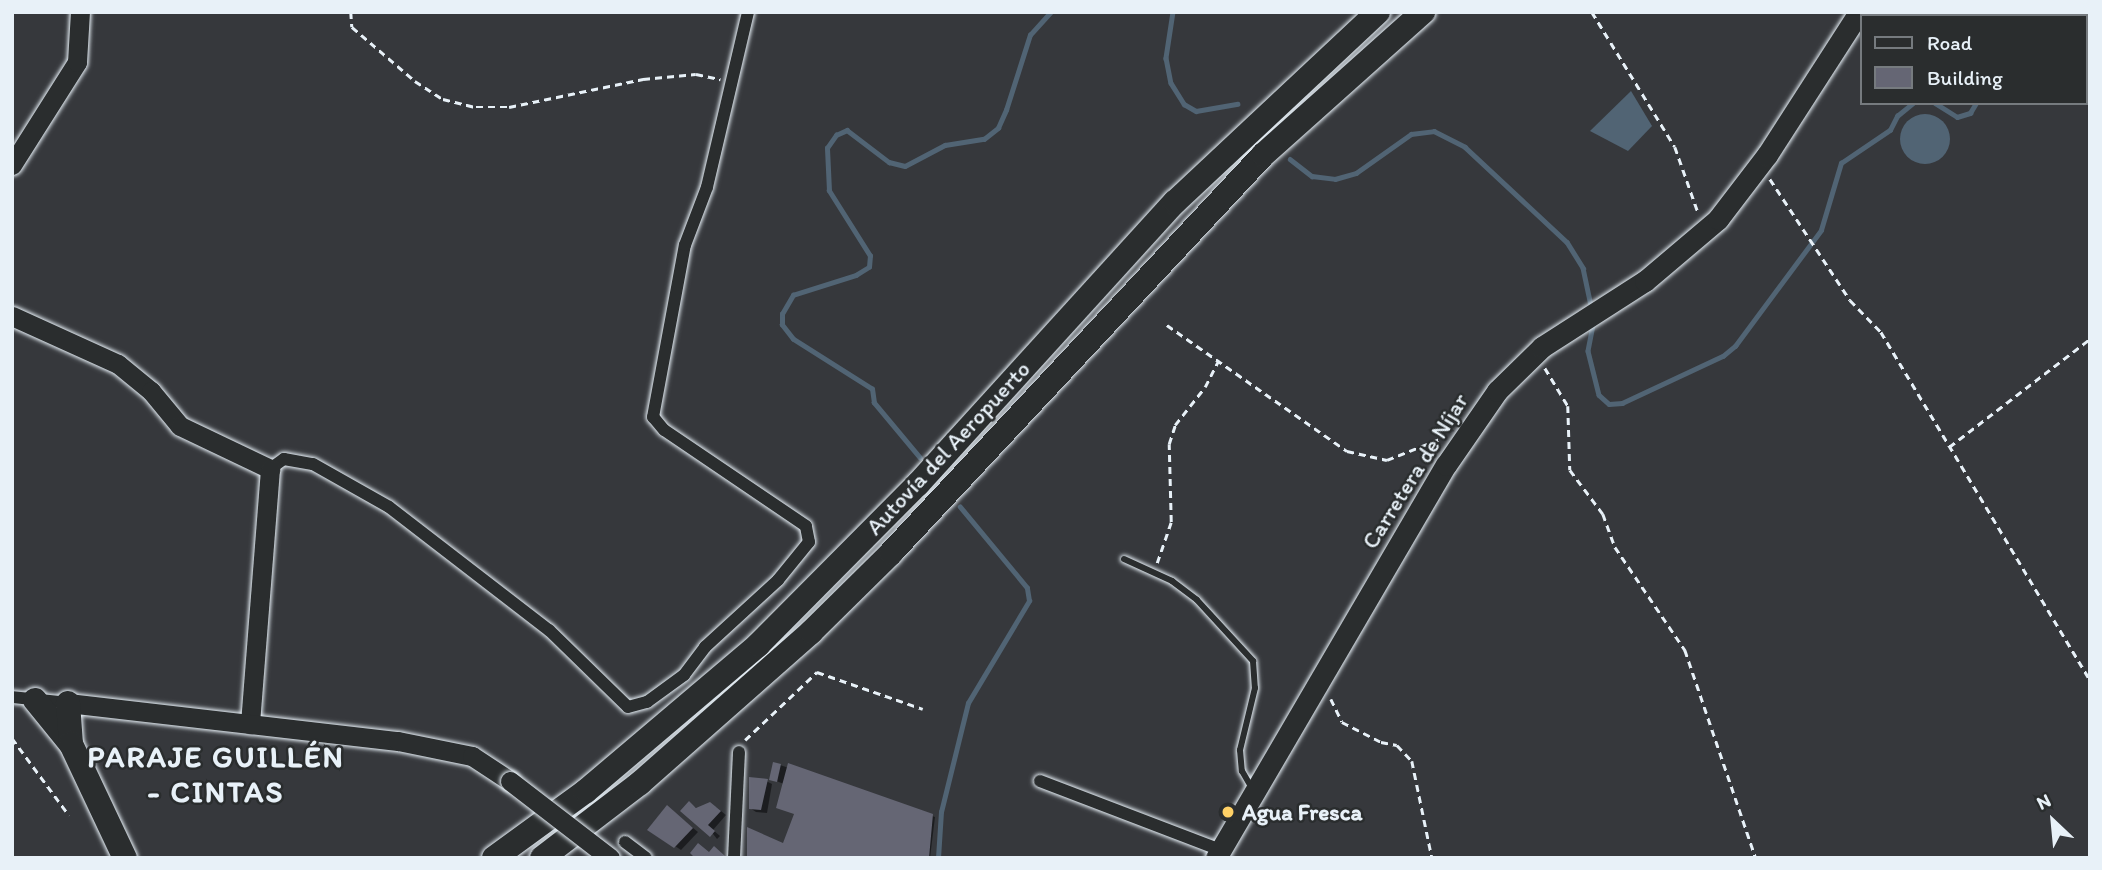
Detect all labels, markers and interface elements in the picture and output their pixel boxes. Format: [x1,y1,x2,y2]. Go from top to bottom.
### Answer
legend [1860,14,2088,105]
text: Road [1927,30,1972,55]
text: Building [1927,65,2003,90]
street label: Autovía del Aeropuerto [860,355,1036,541]
street label: Carretera de Níjar [1356,388,1474,554]
district label: PARAJE GUILLÉN - CINTAS [90,739,342,810]
north arrow [2018,786,2088,856]
text: N [2033,789,2054,815]
place label: Agua Fresca [1242,798,1362,826]
marker: Agua Fresca [1220,804,1236,820]

